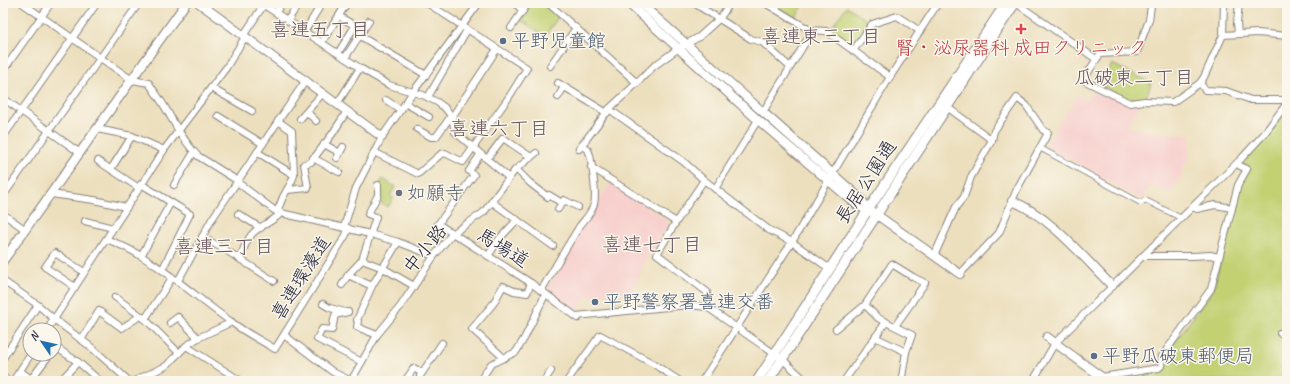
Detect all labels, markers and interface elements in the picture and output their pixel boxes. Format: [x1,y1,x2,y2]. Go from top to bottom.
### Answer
district label: 喜連五丁目 [270,17,370,42]
marker: 腎・泌尿器科 成田クリニック [1015,23,1027,35]
district label: 喜連東三丁目 [761,24,881,49]
place label: 平野児童館 [511,29,606,53]
marker: 平野児童館 [498,36,508,46]
place label: 腎・泌尿器科 成田クリニック [895,36,1147,60]
district label: 瓜破東二丁目 [1074,65,1194,90]
district label: 喜連六丁目 [449,116,549,141]
street label: 長居公園通 [830,136,902,228]
place label: 如願寺 [407,181,464,205]
marker: 如願寺 [394,188,404,198]
street label: 中小路 [398,219,452,279]
street label: 馬場道 [472,223,534,273]
street label: 喜連環濠道 [266,231,336,325]
district label: 喜連七丁目 [602,232,702,257]
district label: 喜連三丁目 [174,234,274,259]
place label: 平野警察署喜連交番 [603,290,774,314]
marker: 平野警察署喜連交番 [590,297,600,307]
north arrow [22,322,62,362]
text: N [26,328,43,343]
place label: 平野瓜破東郵便局 [1102,344,1254,368]
marker: 平野瓜破東郵便局 [1089,351,1099,361]

